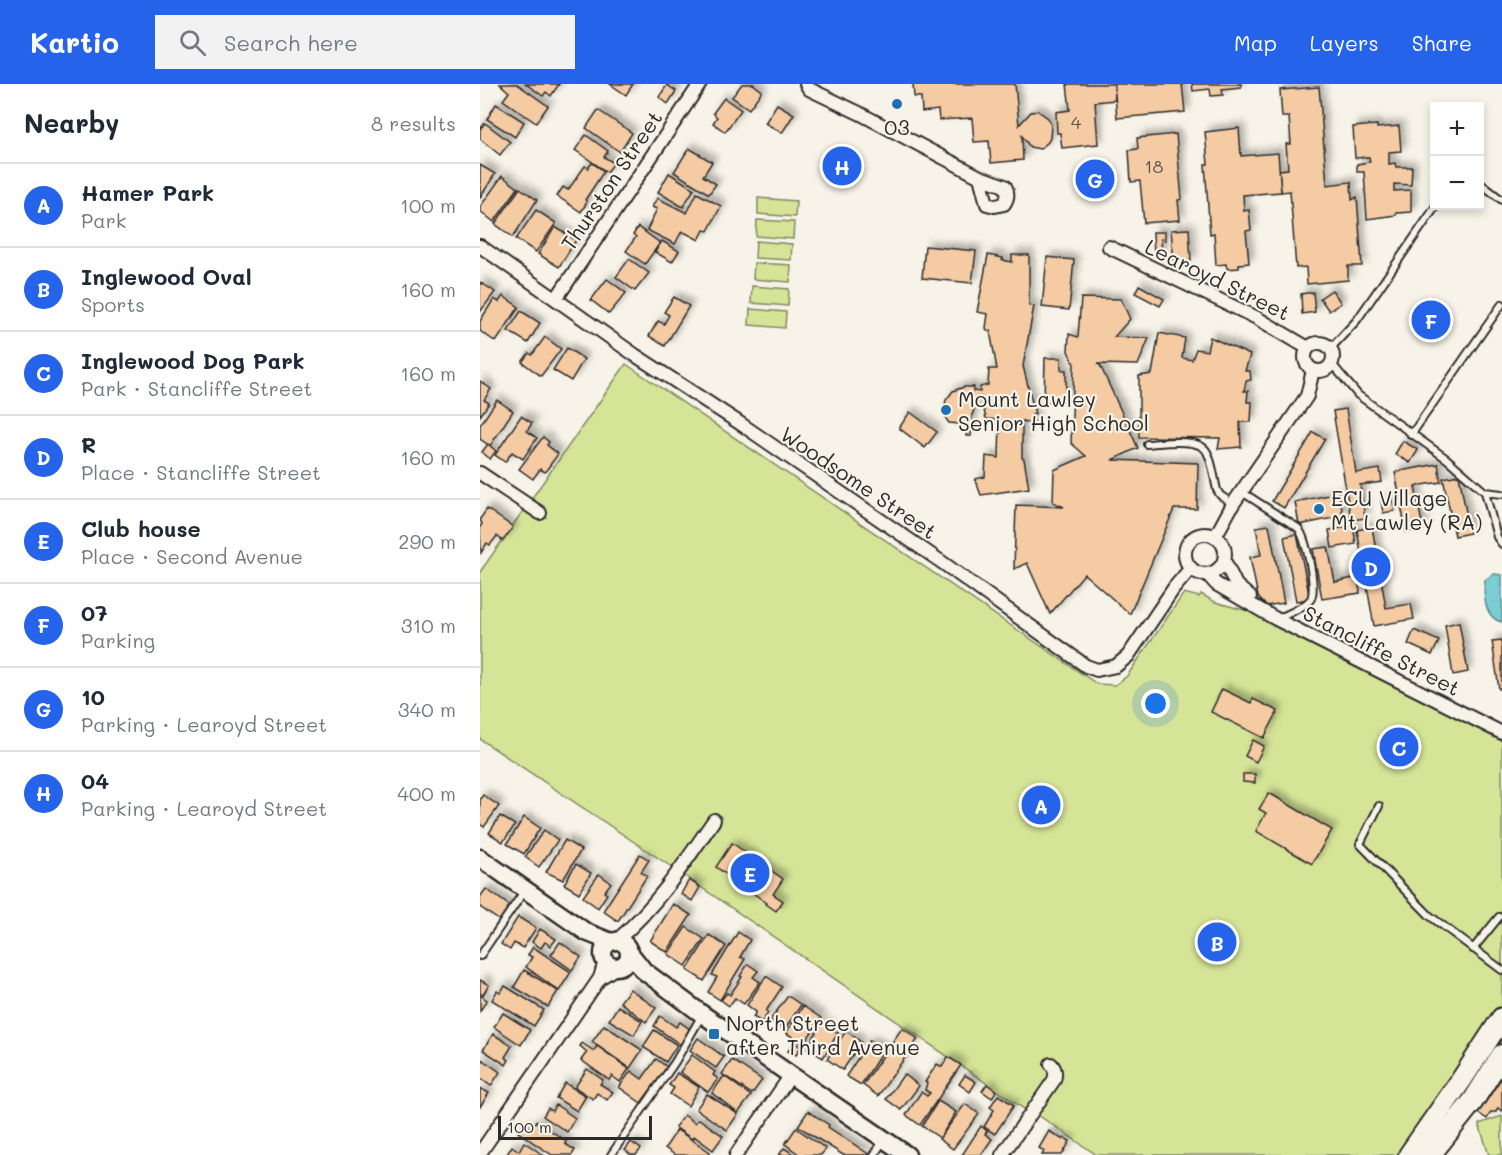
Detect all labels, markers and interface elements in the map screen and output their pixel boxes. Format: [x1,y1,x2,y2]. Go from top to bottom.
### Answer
search box [155,15,575,69]
text: Kartio [30,24,119,60]
icon: search [176,26,209,59]
text: Search here [224,28,358,57]
text: Map [1234,29,1277,56]
text: Layers [1310,29,1379,56]
text: Share [1412,29,1472,56]
marker: 03 [890,97,904,111]
map controls [1430,102,1484,210]
button: + [1430,102,1484,156]
street label: Thurston Street [554,105,668,255]
text: Nearby [24,106,119,140]
text: 8 results [371,110,456,136]
house number: 4 [1071,110,1082,134]
place label: 03 [884,113,910,140]
pin: H [822,144,862,188]
house number: 18 [1145,154,1164,178]
pin: G [1076,156,1114,202]
button: − [1430,156,1484,210]
text: Hamer Park [81,178,214,207]
text: A [37,192,50,218]
text: 100 m [400,192,456,218]
text: Park [81,207,126,233]
street label: Learoyd Street [1141,232,1295,326]
text: Inglewood Oval [81,262,252,291]
text: B [37,276,50,302]
text: 160 m [400,276,456,302]
text: Sports [81,291,145,317]
pin: F [1412,298,1450,342]
text: Inglewood Dog Park [81,346,305,375]
text: C [36,360,51,386]
text: 160 m [400,360,456,386]
text: Park · Stancliffe Street [81,375,312,401]
place label: Mount Lawley Senior High School [958,385,1149,436]
marker: Mount Lawley Senior High School [939,403,953,417]
street label: Woodsome Street [776,420,942,544]
text: R [81,430,96,459]
text: D [36,444,51,470]
text: 160 m [400,444,456,470]
text: Place · Stancliffe Street [81,459,321,485]
place label: ECU Village Mt Lawley (RA) [1331,484,1482,535]
marker: ECU Village Mt Lawley (RA) [1312,502,1326,516]
text: Club house [81,514,201,543]
text: E [37,528,50,554]
text: 290 m [398,528,456,554]
text: Place · Second Avenue [81,543,303,569]
pin: D [1352,544,1390,590]
text: 07 [81,598,107,627]
street label: Stancliffe Street [1299,599,1465,701]
text: F [37,612,50,638]
text: 310 m [401,612,456,638]
text: Parking [81,627,155,653]
text: 10 [81,682,105,711]
your location [1141,689,1170,718]
text: G [36,696,51,722]
text: 340 m [398,696,456,722]
text: Parking · Learoyd Street [81,711,327,737]
pin: C [1380,724,1418,770]
text: 04 [81,766,109,795]
text: H [35,780,52,806]
text: 400 m [397,780,456,806]
pin: A [1022,782,1060,828]
text: Parking · Learoyd Street [81,795,327,821]
pin: E [730,850,770,896]
pin: B [1198,920,1236,964]
place label: North Street after Third Avenue [726,1009,920,1060]
marker: North Street after Third Avenue [707,1027,721,1041]
scale bar [498,1113,652,1140]
text: 100 m [507,1116,552,1137]

